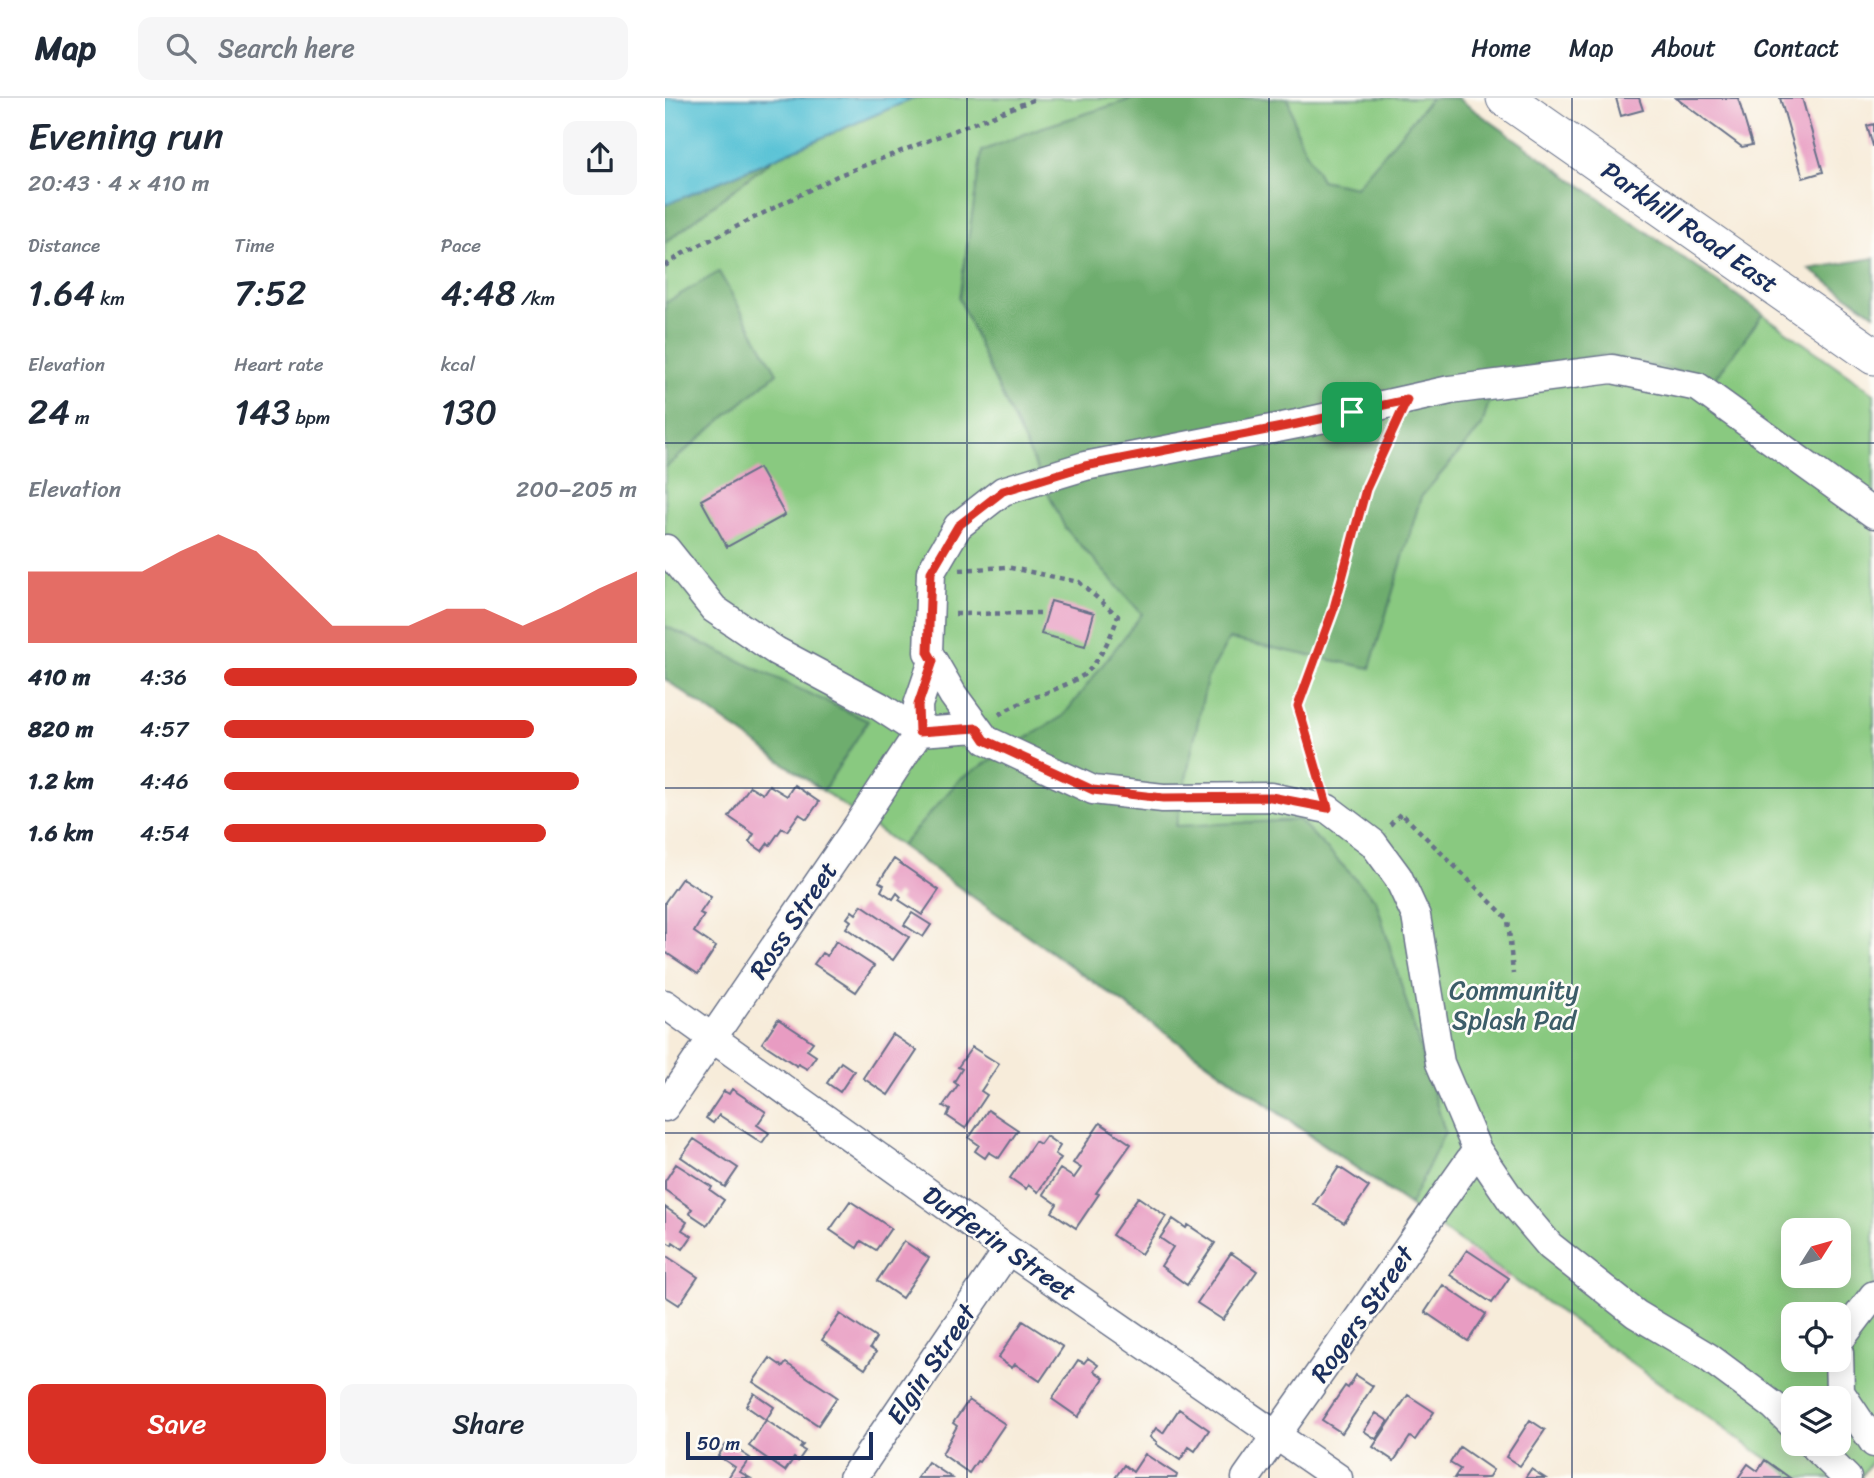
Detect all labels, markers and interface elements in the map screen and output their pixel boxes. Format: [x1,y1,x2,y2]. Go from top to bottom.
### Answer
search box [138,17,628,80]
text: Map [35,19,96,77]
text: Search here [218,25,355,71]
text: Home [1471,27,1531,69]
text: Map [1569,27,1613,69]
text: About [1651,27,1716,69]
text: Contact [1754,27,1839,69]
icon: search [162,29,200,67]
text: Evening run [28,103,224,170]
button: share [563,121,637,195]
street label: Parkhill Road East [1591,148,1789,306]
text: 20:43 · 4 × 410 m [28,163,209,204]
text: Distance [28,229,100,262]
text: Time [234,229,275,262]
text: Pace [441,229,481,262]
text: 1.64 [28,262,95,324]
text: 7:52 [234,262,306,324]
text: 4:48 [441,262,516,324]
text: km [95,282,125,315]
text: /km [516,282,555,315]
text: Elevation [28,348,105,381]
text: Heart rate [234,348,324,381]
text: kcal [441,348,475,381]
text: 24 [28,381,70,443]
text: 143 [234,381,290,443]
text: 130 [441,381,497,443]
pin [1322,382,1382,442]
icon: arrive [1333,393,1371,431]
text: m [70,401,90,434]
text: bpm [290,401,330,434]
text: Elevation [28,469,121,510]
text: 200–205 m [516,469,637,510]
text: 410 m [28,657,90,698]
text: 4:36 [140,657,187,698]
text: 820 m [28,709,93,750]
text: 4:57 [140,709,189,750]
text: 1.2 km [28,761,94,802]
text: 4:46 [140,761,189,802]
text: 1.6 km [28,813,94,854]
text: 4:54 [140,813,190,854]
street label: Ross Street [736,851,850,989]
park label: Community Splash Pad [1449,967,1579,1043]
street label: Dufferin Street [913,1173,1087,1313]
north arrow [1781,1218,1851,1288]
map controls [1781,1218,1851,1456]
street label: Rogers Street [1298,1234,1427,1392]
street label: Elgin Street [873,1293,989,1434]
button: locate [1781,1302,1851,1372]
button: Save [28,1384,326,1464]
button: Share [340,1384,637,1464]
button: layers [1781,1386,1851,1456]
text: 50 m [697,1427,740,1460]
scale bar [686,1429,873,1461]

